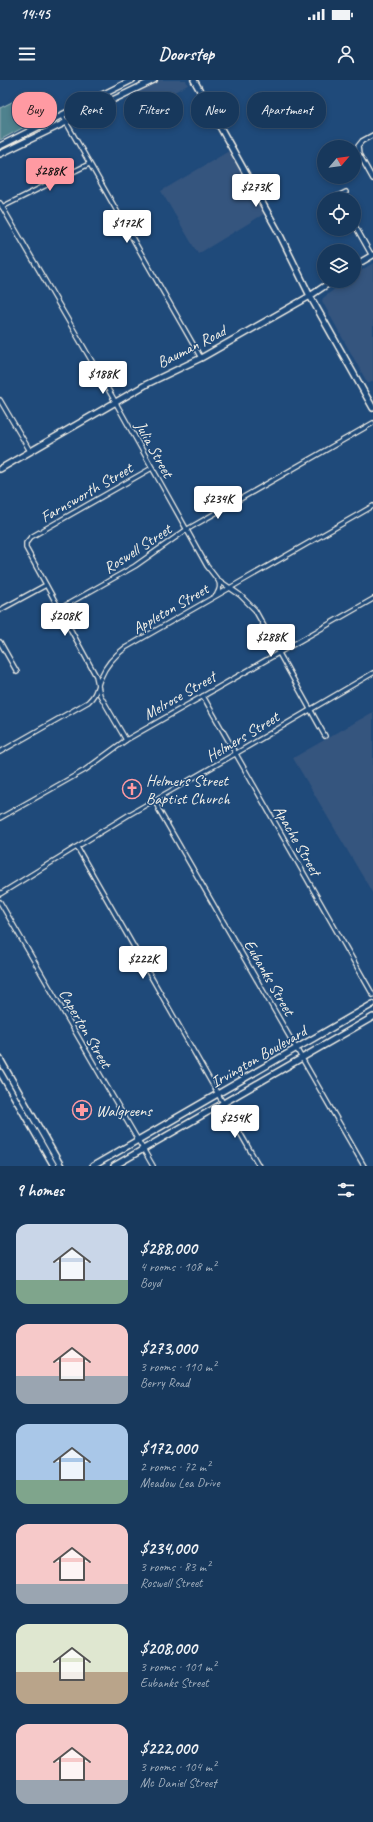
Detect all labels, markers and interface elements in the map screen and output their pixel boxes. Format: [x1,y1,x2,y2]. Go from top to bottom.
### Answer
text: 14:45 [20,5,50,24]
icon: menu [16,43,38,65]
text: Doorstep [159,43,214,65]
icon: person [335,43,357,65]
chip: Buy [12,92,57,128]
chip: Rent [65,92,116,128]
chip: Filters [124,92,183,128]
chip: New [191,92,239,128]
chip: Apartment [247,92,326,128]
north arrow [317,140,361,184]
map controls [317,140,361,288]
pin: $288K [22,158,78,192]
text: $288K [35,163,65,179]
pin: $273K [228,174,284,208]
text: $273K [241,179,271,195]
button: locate [317,192,361,236]
pin: $172K [99,210,155,244]
text: $172K [112,215,142,231]
button: layers [317,244,361,288]
street label: Bauman Road [154,320,232,373]
pin: $188K [75,361,131,395]
text: $188K [88,366,118,382]
street label: Julia Street [130,417,179,483]
street label: Farnsworth Street [37,458,138,527]
pin: $234K [190,486,246,520]
text: $234K [203,491,233,507]
street label: Roswell Street [100,519,177,578]
street label: Appleton Street [129,578,214,639]
pin: $208K [37,603,93,637]
text: $208K [50,608,80,624]
pin: $288K [243,624,299,658]
text: $288K [256,629,286,645]
street label: Melrose Street [140,666,222,725]
street label: Helmers Street [202,706,284,766]
place label: Helmers Street Baptist Church [146,771,230,809]
church icon: Helmers Street Baptist Church [121,778,143,800]
street label: Apache Street [269,802,327,882]
street label: Eubanks Street [239,936,300,1021]
pin: $222K [115,946,171,980]
text: $222K [128,951,158,967]
street label: Caperton Street [54,985,117,1073]
street label: Irvington Boulevard [207,1020,312,1092]
pharmacy icon: Walgreens [71,1099,93,1121]
place label: Walgreens [96,1101,153,1121]
pin: $254K [207,1105,263,1139]
text: $254K [220,1110,250,1126]
icon: filters [335,1179,357,1201]
text: 9 homes [16,1180,64,1201]
text: $288,000 [140,1238,197,1259]
icon: home [48,1240,96,1288]
text: 4 rooms · 108 m² [140,1259,216,1275]
text: Boyd [140,1275,161,1291]
text: $273,000 [140,1338,197,1359]
icon: home [48,1340,96,1388]
text: 3 rooms · 110 m² [140,1359,216,1375]
text: Berry Road [140,1375,189,1391]
text: $172,000 [140,1438,197,1459]
icon: home [48,1440,96,1488]
text: 2 rooms · 72 m² [140,1459,210,1475]
text: Meadow Lea Drive [140,1475,220,1491]
text: $234,000 [140,1538,197,1559]
icon: home [48,1540,96,1588]
text: 3 rooms · 83 m² [140,1559,210,1575]
text: Roswell Street [140,1575,202,1591]
text: $208,000 [140,1638,197,1659]
icon: home [48,1640,96,1688]
text: 3 rooms · 101 m² [140,1659,216,1675]
text: Eubanks Street [140,1675,209,1691]
text: $222,000 [140,1738,197,1759]
icon: home [48,1740,96,1788]
text: 3 rooms · 104 m² [140,1759,216,1775]
text: Mc Daniel Street [140,1775,216,1791]

